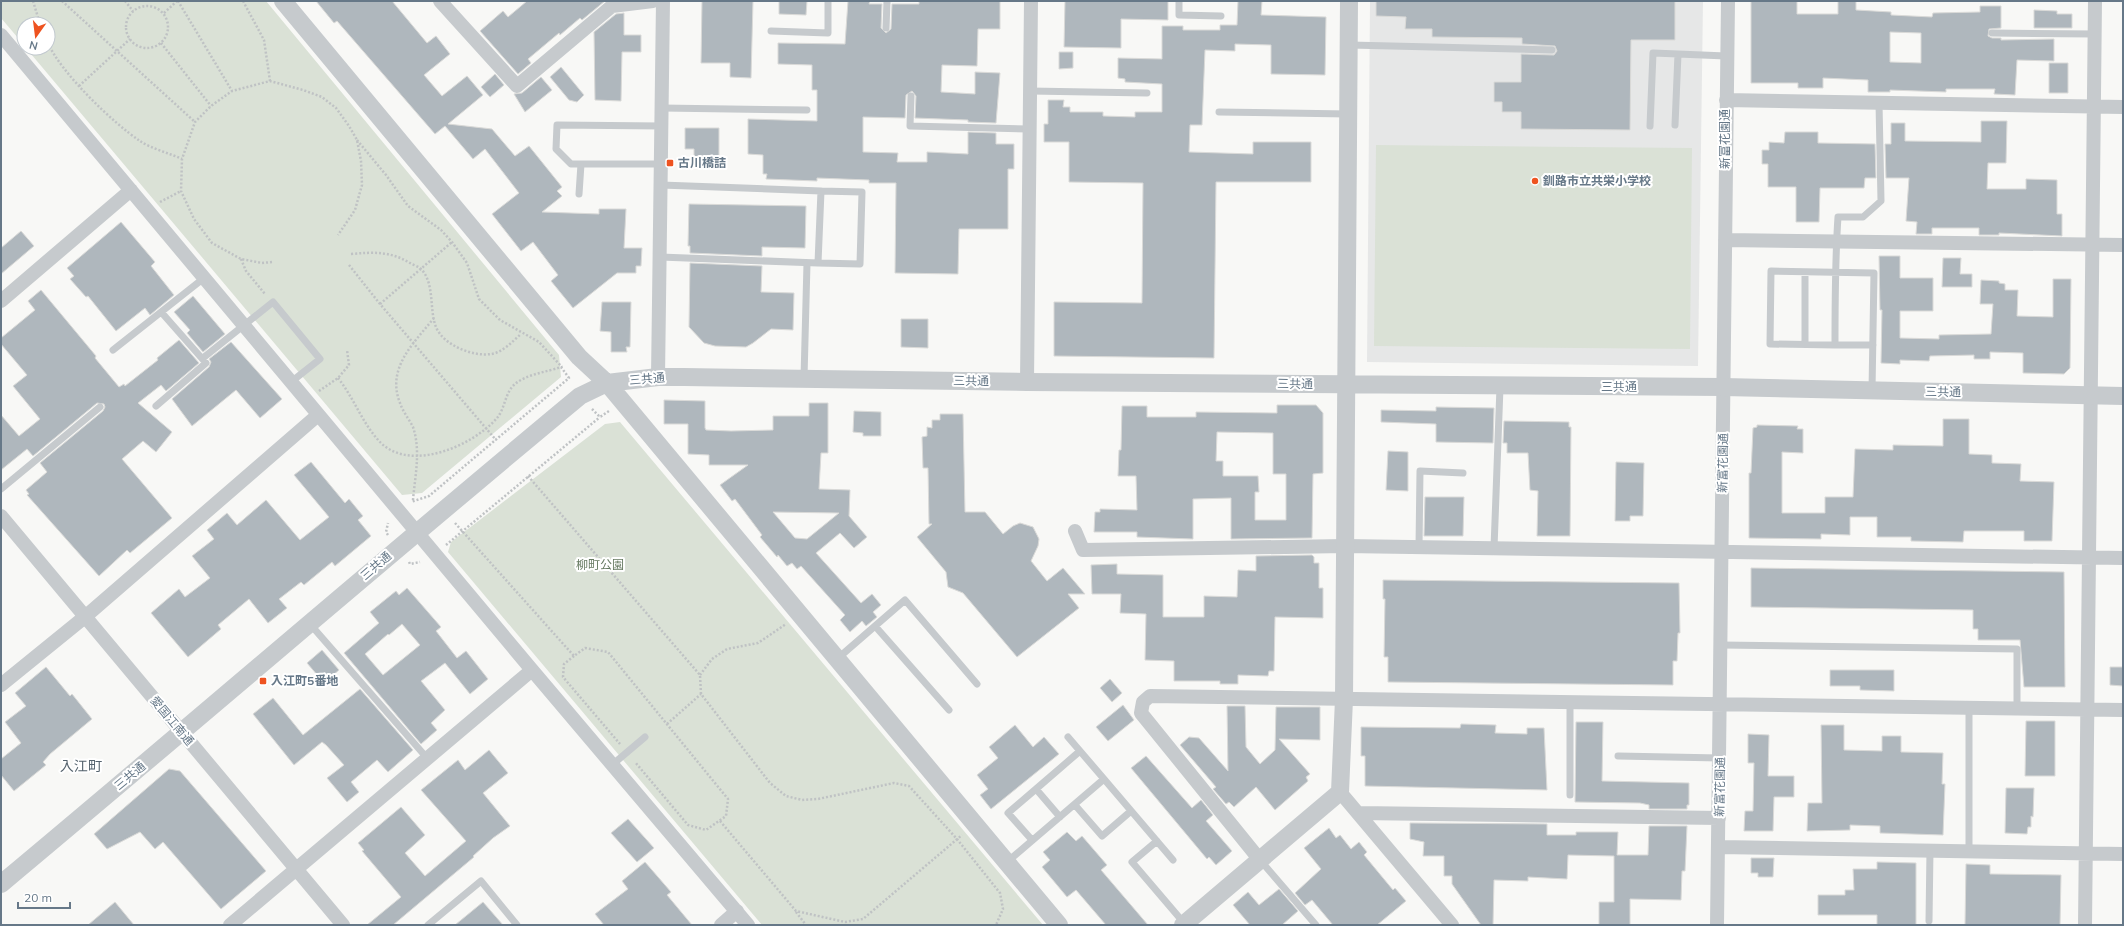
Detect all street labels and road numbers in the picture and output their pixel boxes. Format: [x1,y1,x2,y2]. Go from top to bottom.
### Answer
street label: 新富花園通 [1717,109,1732,169]
street label: 三共通 [628,369,666,388]
street label: 三共通 [953,373,989,388]
street label: 三共通 [1277,376,1313,391]
street label: 三共通 [1601,379,1637,394]
street label: 三共通 [1925,384,1961,399]
street label: 新富花園通 [1714,433,1731,493]
street label: 三共通 [357,548,394,583]
street label: 愛国江南通 [147,693,197,748]
street label: 新富花園通 [1711,757,1728,817]
street label: 三共通 [111,758,148,793]

